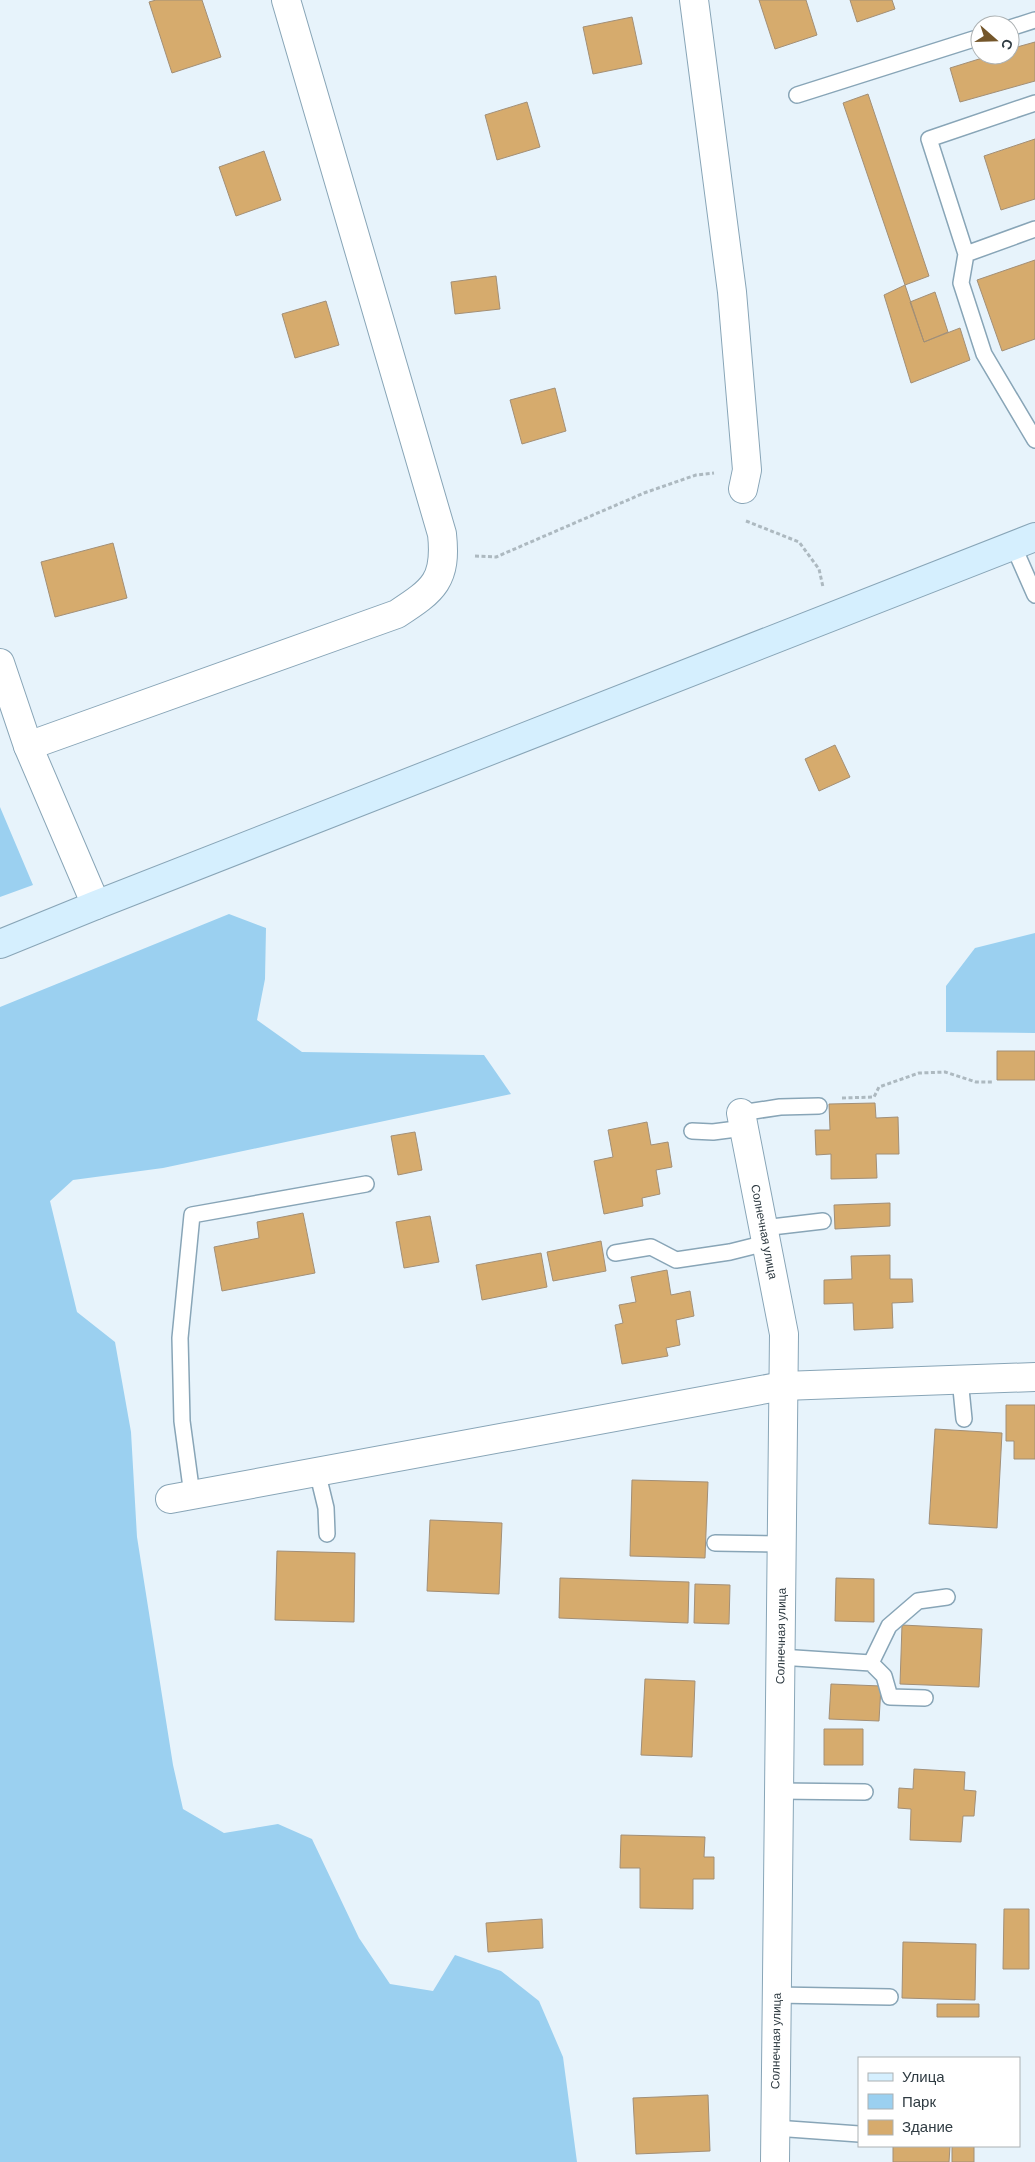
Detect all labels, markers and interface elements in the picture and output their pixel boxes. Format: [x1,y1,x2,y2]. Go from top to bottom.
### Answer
north arrow [970,15,1020,65]
text: С [998,37,1017,52]
street label: Солнечная улица [749,1183,781,1281]
street label: Солнечная улица [772,1587,789,1684]
street label: Солнечная улица [767,1992,784,2089]
legend [858,2057,1020,2147]
text: Улица [902,2067,945,2085]
text: Парк [902,2092,936,2110]
text: Здание [902,2117,953,2135]

